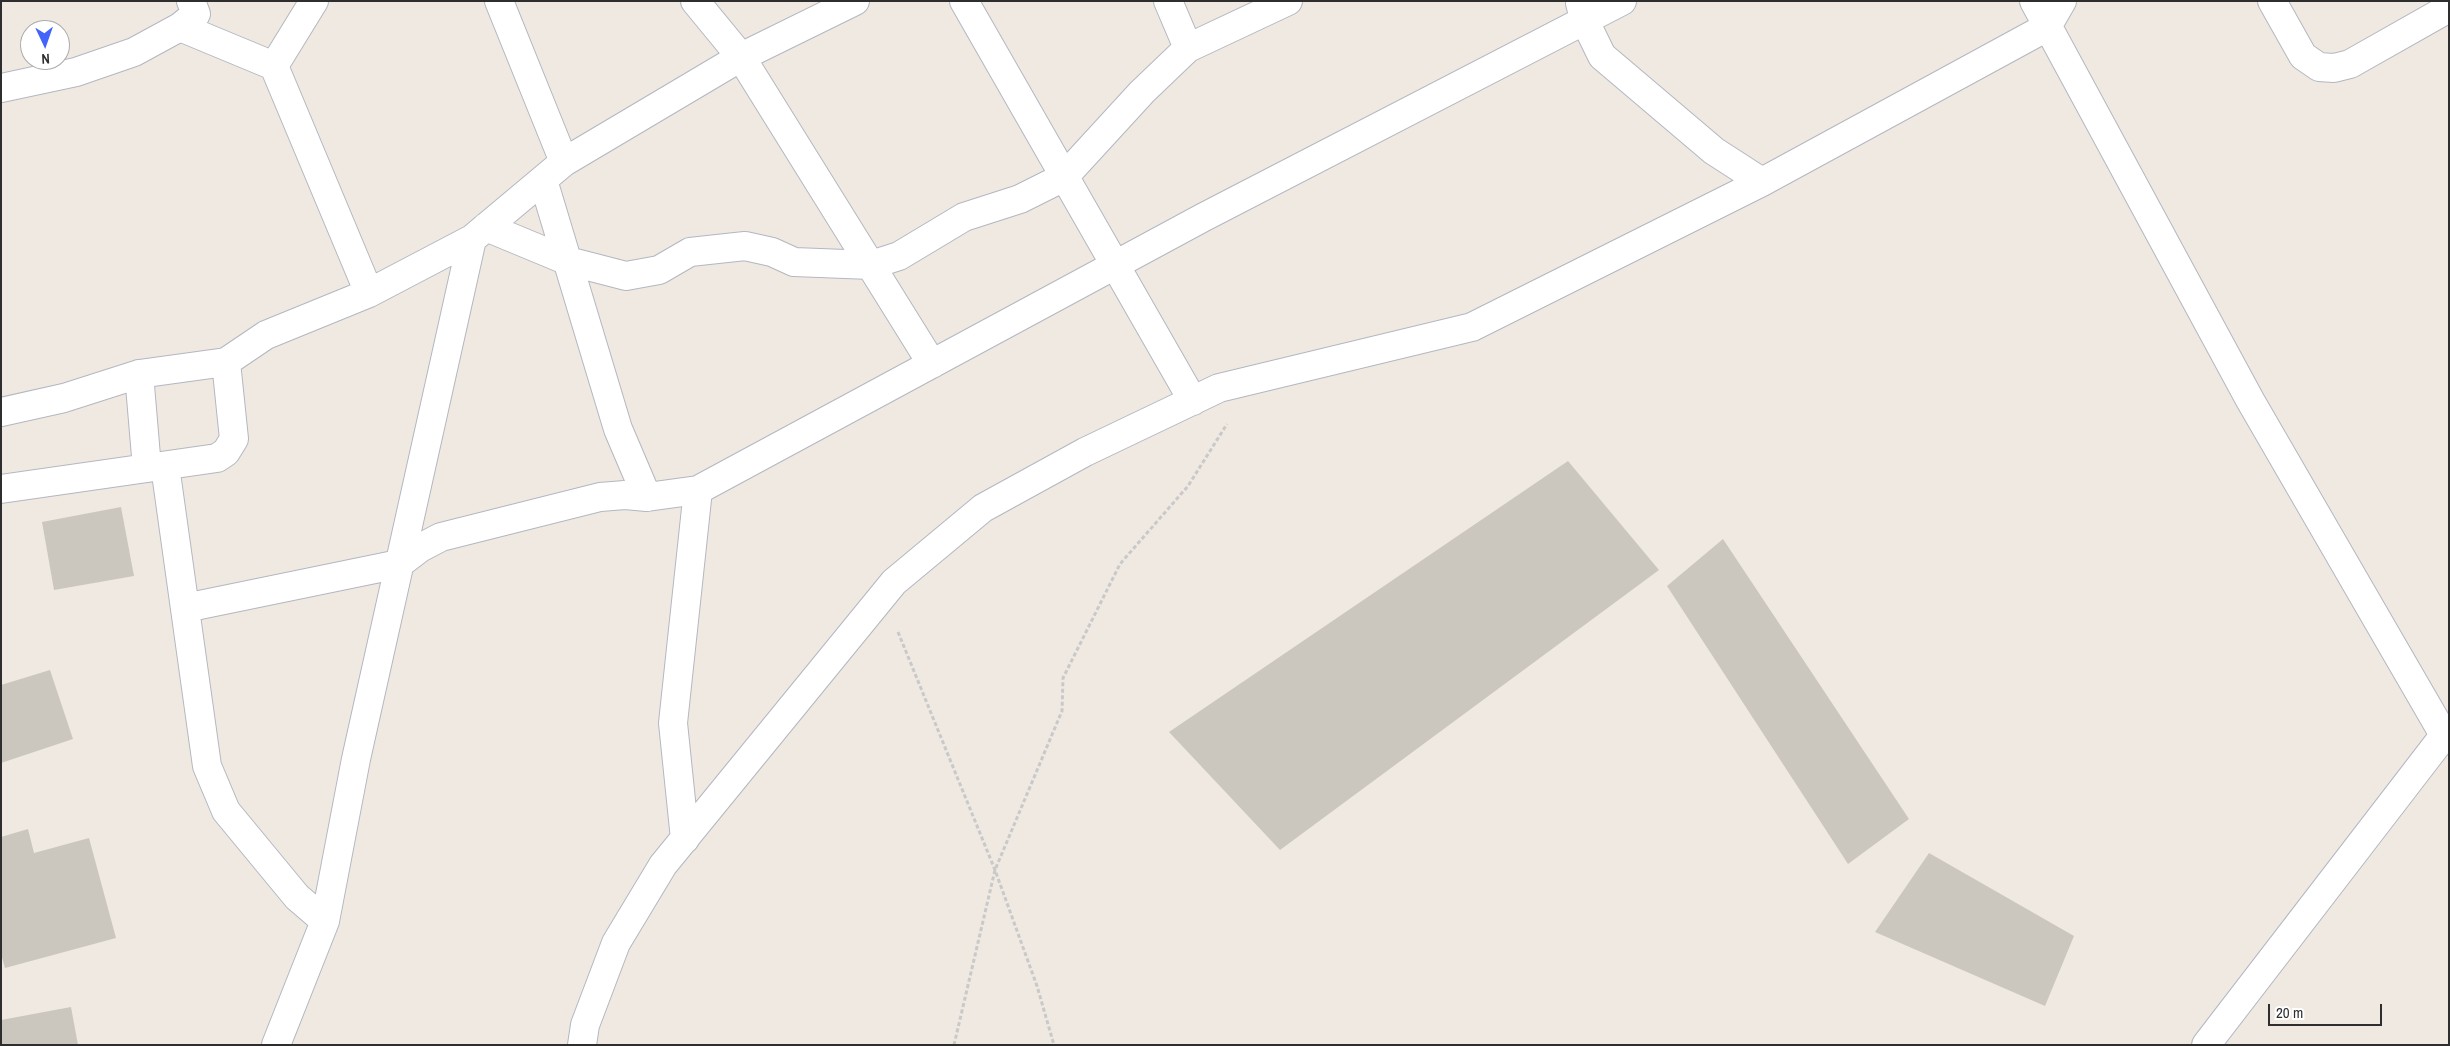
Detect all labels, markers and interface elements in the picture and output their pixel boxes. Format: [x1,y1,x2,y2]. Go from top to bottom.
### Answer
north arrow [20,20,70,70]
text: N [41,50,50,68]
scale bar [2270,994,2384,1026]
text: 20 m [2276,1002,2303,1023]

